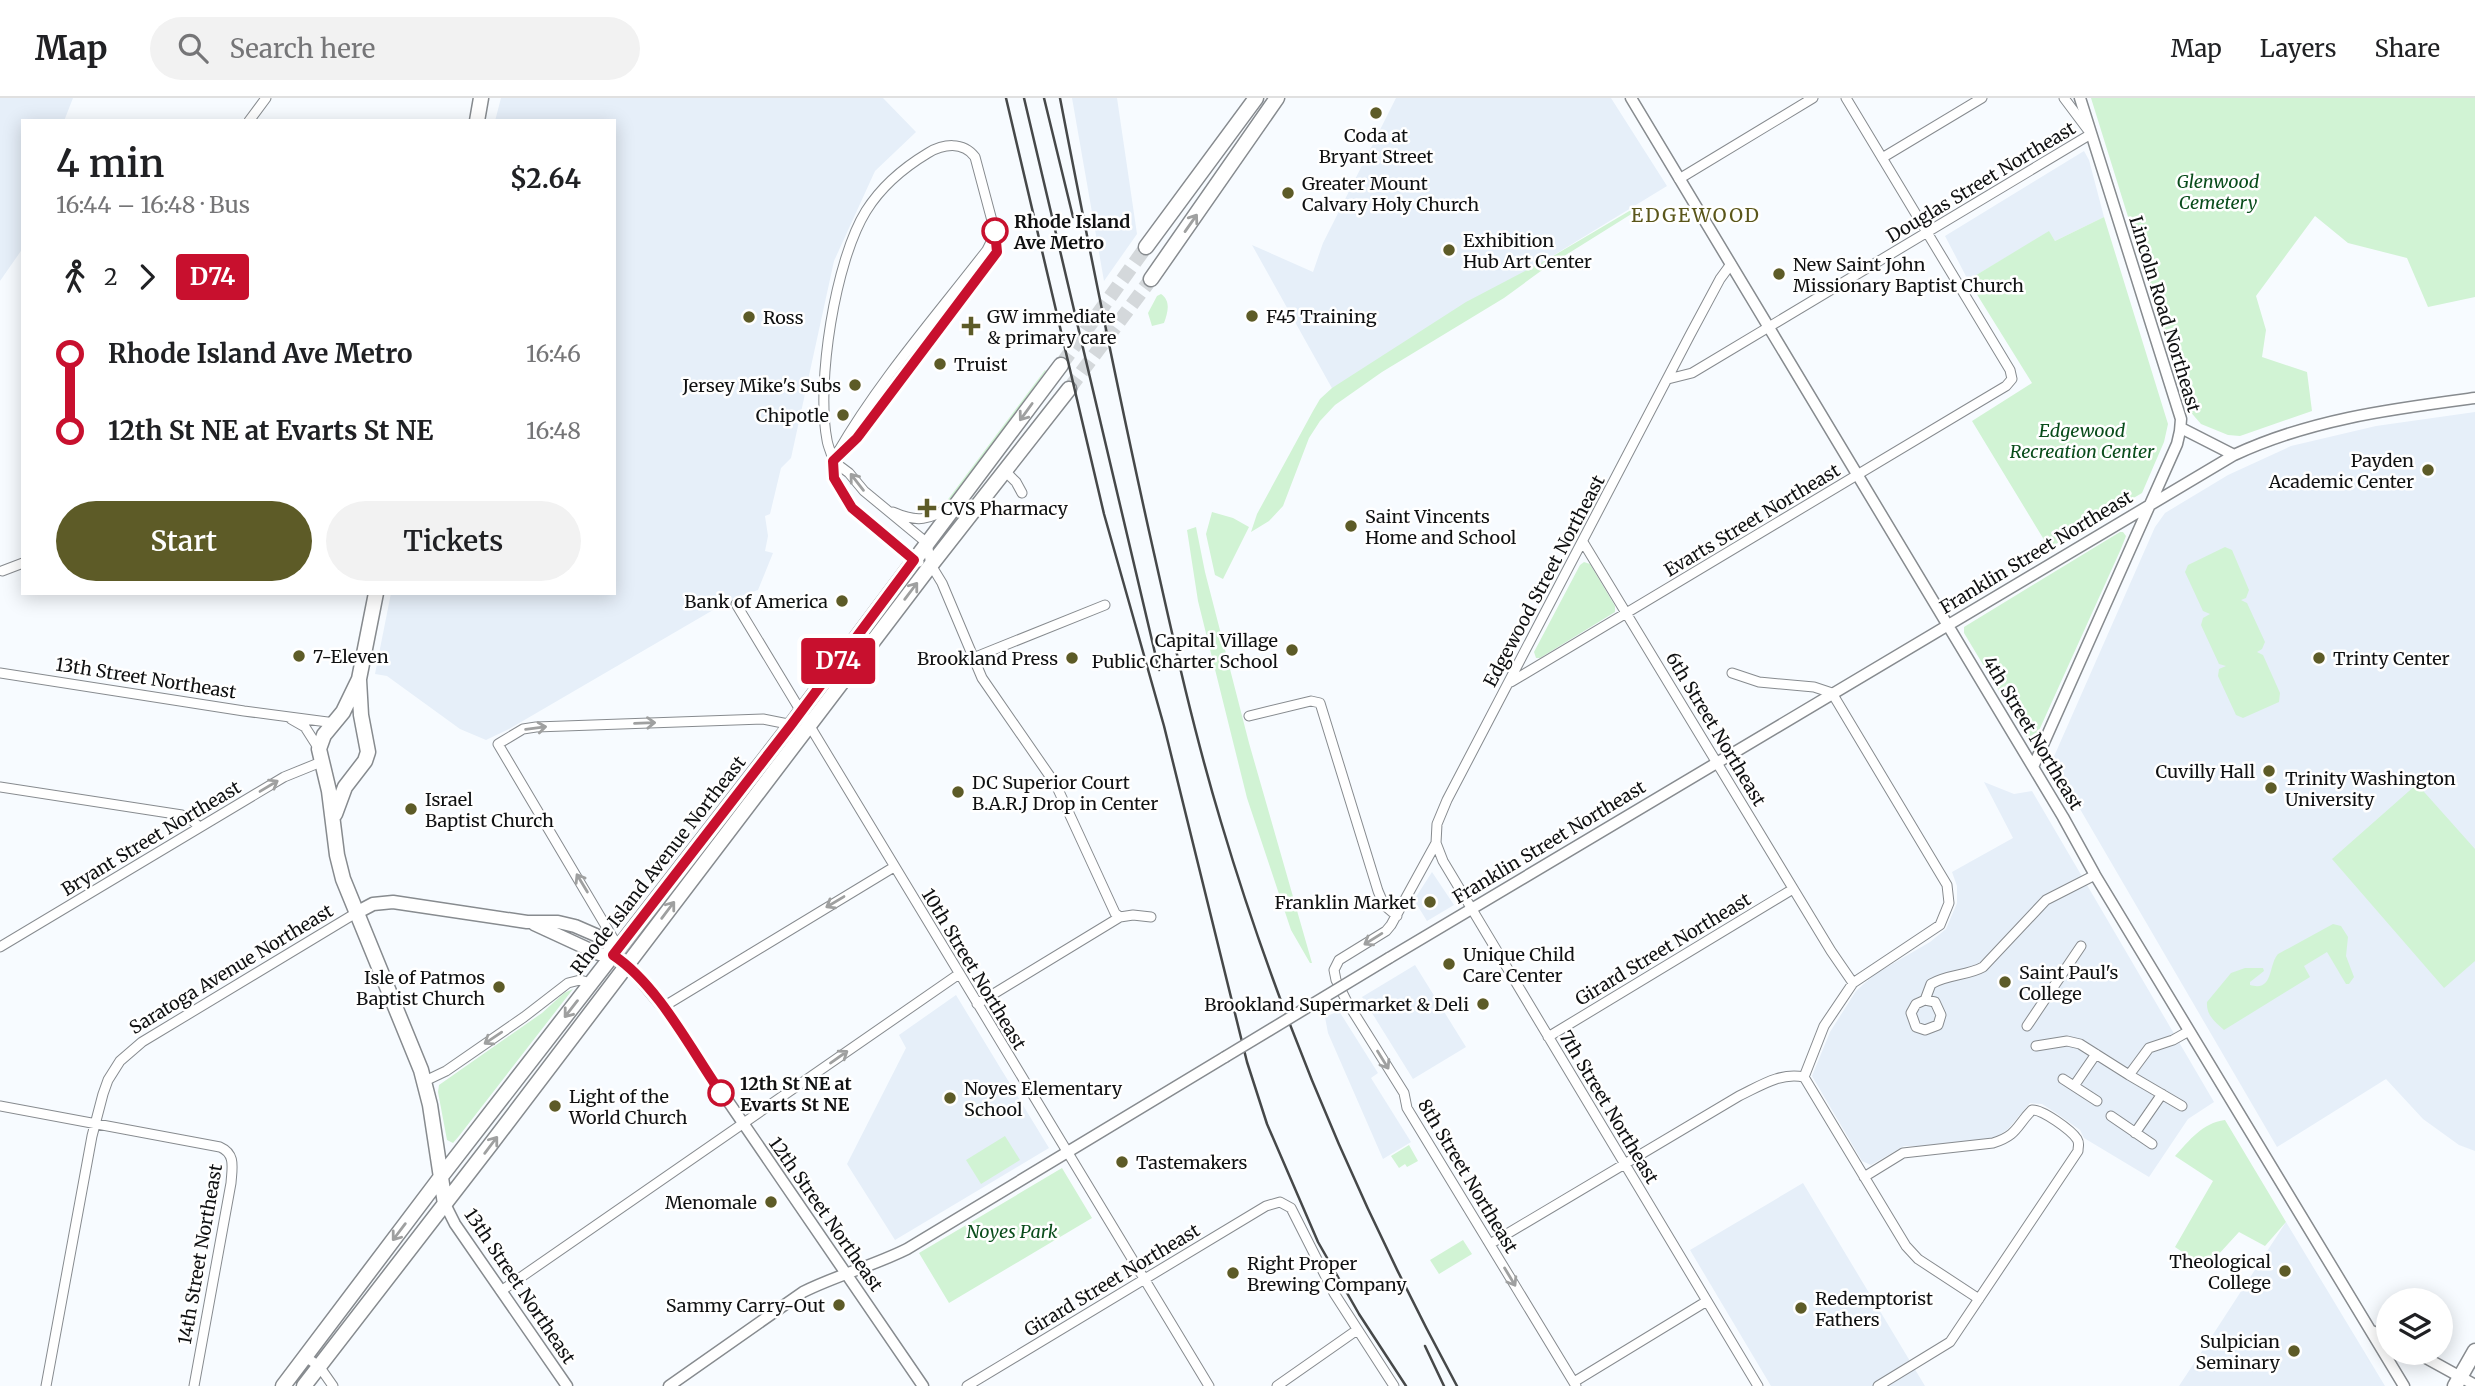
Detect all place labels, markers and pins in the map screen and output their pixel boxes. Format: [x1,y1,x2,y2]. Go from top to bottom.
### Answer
marker: Coda at Bryant Street [1368,105,1384,121]
place label: Coda at Bryant Street [1319,124,1433,168]
place label: Greater Mount Calvary Holy Church [1302,172,1479,216]
marker: Greater Mount Calvary Holy Church [1280,185,1296,201]
place label: Rhode Island Ave Metro [1013,210,1130,254]
marker: Rhode Island Ave Metro [982,218,1008,244]
place label: Exhibition Hub Art Center [1463,229,1592,273]
marker: Exhibition Hub Art Center [1441,242,1457,258]
place label: New Saint John Missionary Baptist Church [1793,253,2024,297]
marker: New Saint John Missionary Baptist Church [1771,266,1787,282]
place label: GW immediate & primary care [987,305,1116,349]
place label: F45 Training [1266,305,1377,328]
place label: Ross [763,306,804,329]
marker: F45 Training [1244,308,1260,324]
marker: Ross [741,309,757,325]
marker: GW immediate & primary care [961,316,981,336]
place label: Truist [954,353,1007,376]
marker: Truist [932,356,948,372]
place label: Jersey Mike's Subs [682,374,841,397]
marker: Jersey Mike's Subs [847,377,863,393]
place label: Chipotle [756,404,829,427]
marker: Chipotle [835,407,851,423]
place label: Payden Academic Center [2268,449,2414,493]
marker: Payden Academic Center [2420,462,2436,478]
place label: CVS Pharmacy [941,497,1069,520]
marker: CVS Pharmacy [919,500,935,516]
place label: Saint Vincents Home and School [1365,505,1517,549]
marker: Saint Vincents Home and School [1343,518,1359,534]
place label: Bank of America [684,590,828,613]
marker: Bank of America [834,593,850,609]
place label: Capital Village Public Charter School [1092,629,1278,673]
marker: Capital Village Public Charter School [1284,642,1300,658]
place label: 7-Eleven [313,645,389,668]
place label: Brookland Press [917,647,1058,670]
place label: Trinty Center [2333,647,2450,670]
marker: 7-Eleven [291,648,307,664]
marker: Brookland Press [1064,650,1080,666]
marker: Trinty Center [2311,650,2327,666]
place label: Cuvilly Hall [2156,760,2255,783]
marker: Cuvilly Hall [2261,763,2277,779]
place label: Trinity Washington University [2285,767,2456,811]
place label: DC Superior Court B.A.R.J Drop in Center [972,771,1158,815]
marker: Trinity Washington University [2263,780,2279,796]
marker: DC Superior Court B.A.R.J Drop in Center [950,784,966,800]
place label: Israel Baptist Church [425,788,554,832]
marker: Israel Baptist Church [403,801,419,817]
place label: Franklin Market [1274,891,1416,914]
marker: Franklin Market [1422,894,1438,910]
place label: Unique Child Care Center [1463,943,1575,987]
marker: Unique Child Care Center [1441,956,1457,972]
place label: Saint Paul's College [2019,961,2119,1005]
place label: Isle of Patmos Baptist Church [356,966,485,1010]
marker: Saint Paul's College [1997,974,2013,990]
marker: Isle of Patmos Baptist Church [491,979,507,995]
place label: Brookland Supermarket & Deli [1204,993,1469,1016]
marker: Brookland Supermarket & Deli [1475,996,1491,1012]
place label: 12th St NE at Evarts St NE [740,1072,852,1116]
place label: Noyes Elementary School [964,1077,1123,1121]
marker: 12th St NE at Evarts St NE [708,1080,734,1106]
place label: Light of the World Church [568,1085,688,1129]
marker: Noyes Elementary School [942,1090,958,1106]
marker: Light of the World Church [547,1098,563,1114]
place label: Tastemakers [1136,1151,1248,1174]
marker: Tastemakers [1114,1154,1130,1170]
place label: Menomale [665,1191,757,1214]
marker: Menomale [763,1194,779,1210]
place label: Theological College [2169,1250,2271,1294]
place label: Right Proper Brewing Company [1247,1252,1407,1296]
marker: Theological College [2277,1263,2293,1279]
marker: Right Proper Brewing Company [1225,1265,1241,1281]
place label: Redemptorist Fathers [1815,1287,1933,1331]
place label: Sammy Carry-Out [666,1294,825,1317]
marker: Sammy Carry-Out [831,1297,847,1313]
marker: Redemptorist Fathers [1793,1300,1809,1316]
place label: Sulpician Seminary [2196,1330,2281,1374]
marker: Sulpician Seminary [2286,1343,2302,1359]

